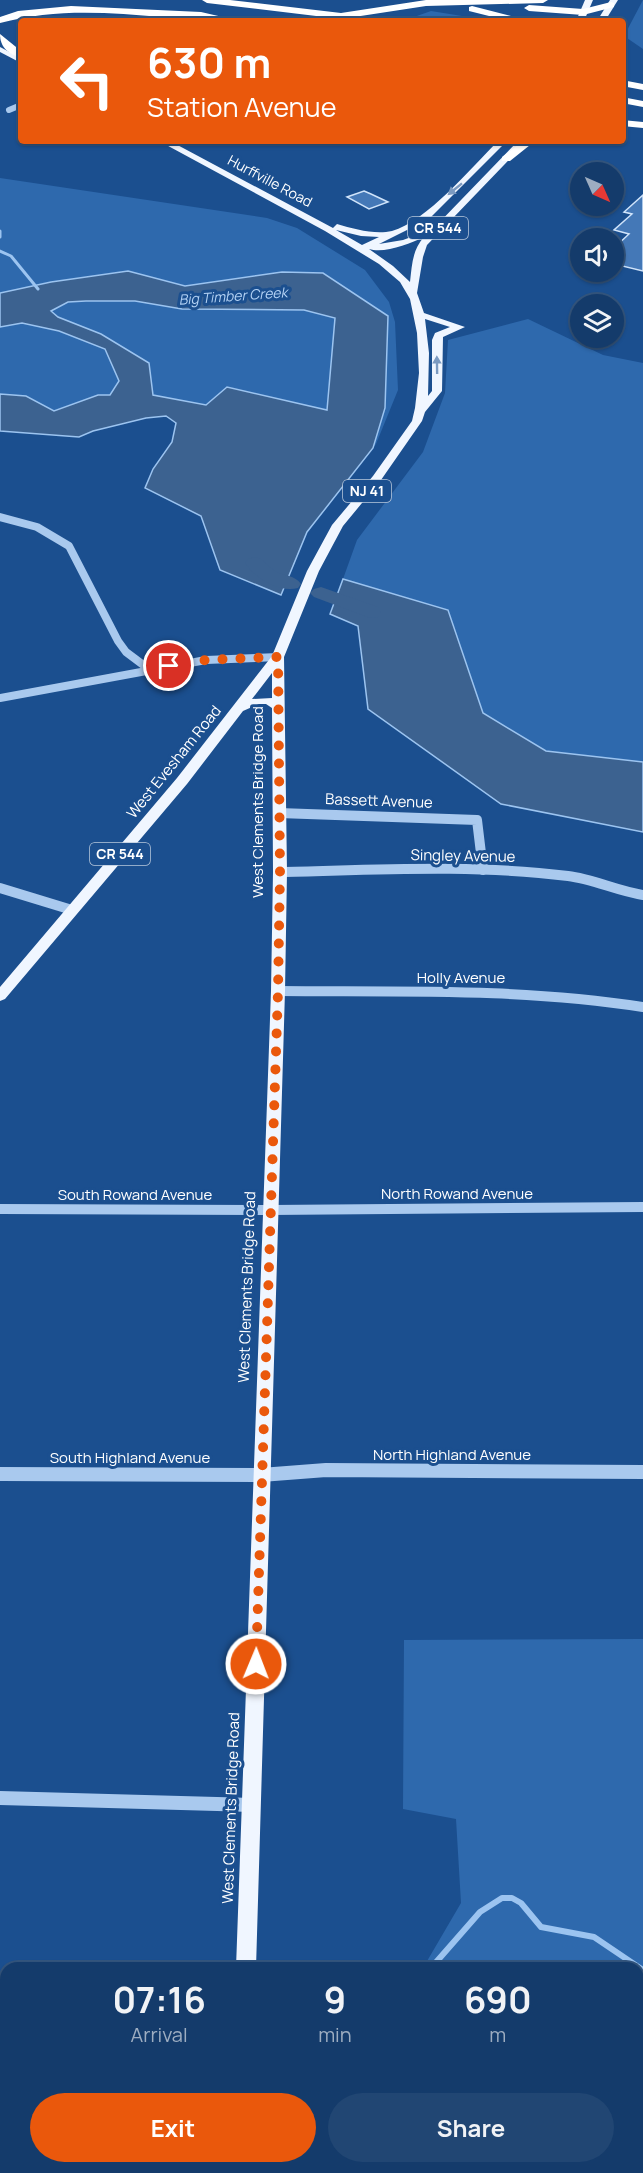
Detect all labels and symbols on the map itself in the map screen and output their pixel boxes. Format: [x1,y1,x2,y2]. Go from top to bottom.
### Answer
street label: Hurffville Road [225,150,316,211]
north arrow [570,162,624,216]
one-way arrow [447,182,463,195]
road number: CR 544 [408,217,468,239]
water label: Big Timber Creek [178,282,290,309]
one-way arrow [432,355,442,374]
road number: NJ 41 [343,480,391,502]
pin [143,640,194,691]
street label: West Evesham Road [121,701,226,823]
street label: West Clements Bridge Road [247,706,268,898]
street label: Bassett Avenue [325,788,433,813]
road number: CR 544 [90,843,150,865]
street label: Singley Avenue [410,844,516,867]
street label: Holly Avenue [417,967,505,988]
street label: North Rowand Avenue [381,1183,533,1204]
street label: South Rowand Avenue [58,1184,212,1205]
street label: West Clements Bridge Road [233,1191,260,1383]
street label: North Highland Avenue [373,1444,531,1465]
street label: South Highland Avenue [50,1447,210,1468]
position arrow [224,1632,288,1696]
street label: West Clements Bridge Road [217,1712,244,1904]

